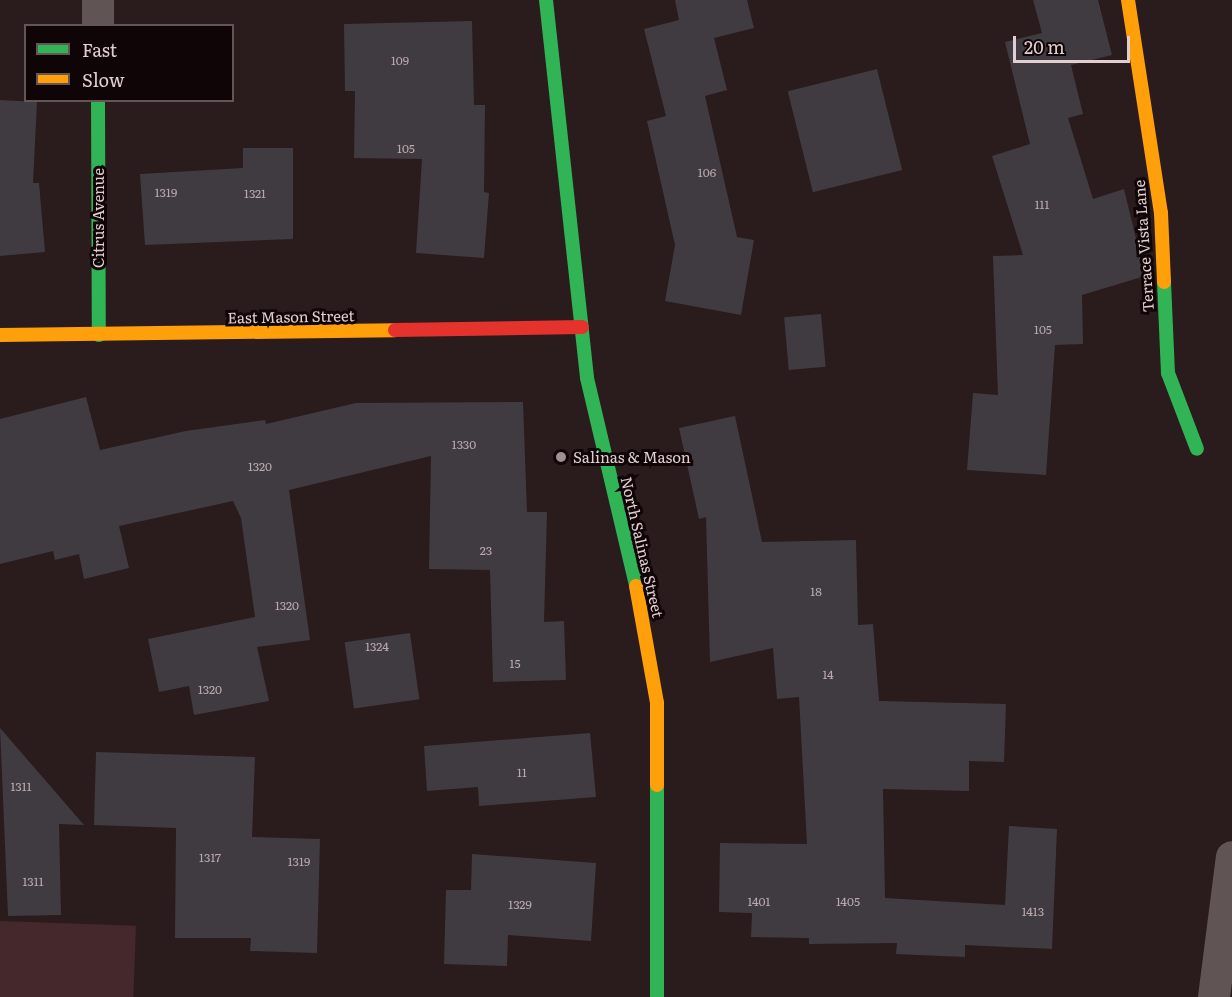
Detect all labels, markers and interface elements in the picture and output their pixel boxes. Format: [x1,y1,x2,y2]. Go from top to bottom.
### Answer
legend [24,24,234,102]
scale bar [1016,24,1133,62]
text: 20 m [1024,33,1065,60]
text: Fast [82,36,117,63]
house number: 109 [391,54,409,68]
text: Slow [82,66,124,93]
house number: 105 [397,142,415,156]
house number: 106 [698,166,716,180]
street label: Citrus Avenue [89,168,107,268]
street label: Terrace Vista Lane [1129,179,1157,313]
house number: 1319 [155,186,177,200]
house number: 1321 [244,187,266,201]
house number: 111 [1035,198,1049,212]
street label: East Mason Street [227,306,355,326]
house number: 105 [1034,323,1052,337]
house number: 1330 [452,438,476,452]
place label: Salinas & Mason [573,448,691,466]
marker: Salinas & Mason [554,450,568,464]
house number: 1320 [248,460,272,474]
street label: North Salinas Street [618,475,668,619]
house number: 23 [480,544,492,558]
house number: 18 [810,585,822,599]
house number: 1320 [275,599,299,613]
house number: 1324 [365,640,389,654]
house number: 15 [510,657,520,671]
house number: 14 [822,668,834,682]
house number: 1320 [198,683,222,697]
house number: 11 [517,766,527,780]
house number: 1311 [10,780,32,794]
house number: 1317 [199,851,221,865]
house number: 1319 [288,855,310,869]
house number: 1311 [22,875,44,889]
house number: 1401 [748,895,770,909]
house number: 1405 [836,895,860,909]
house number: 1329 [508,898,532,912]
house number: 1413 [1022,905,1044,919]

